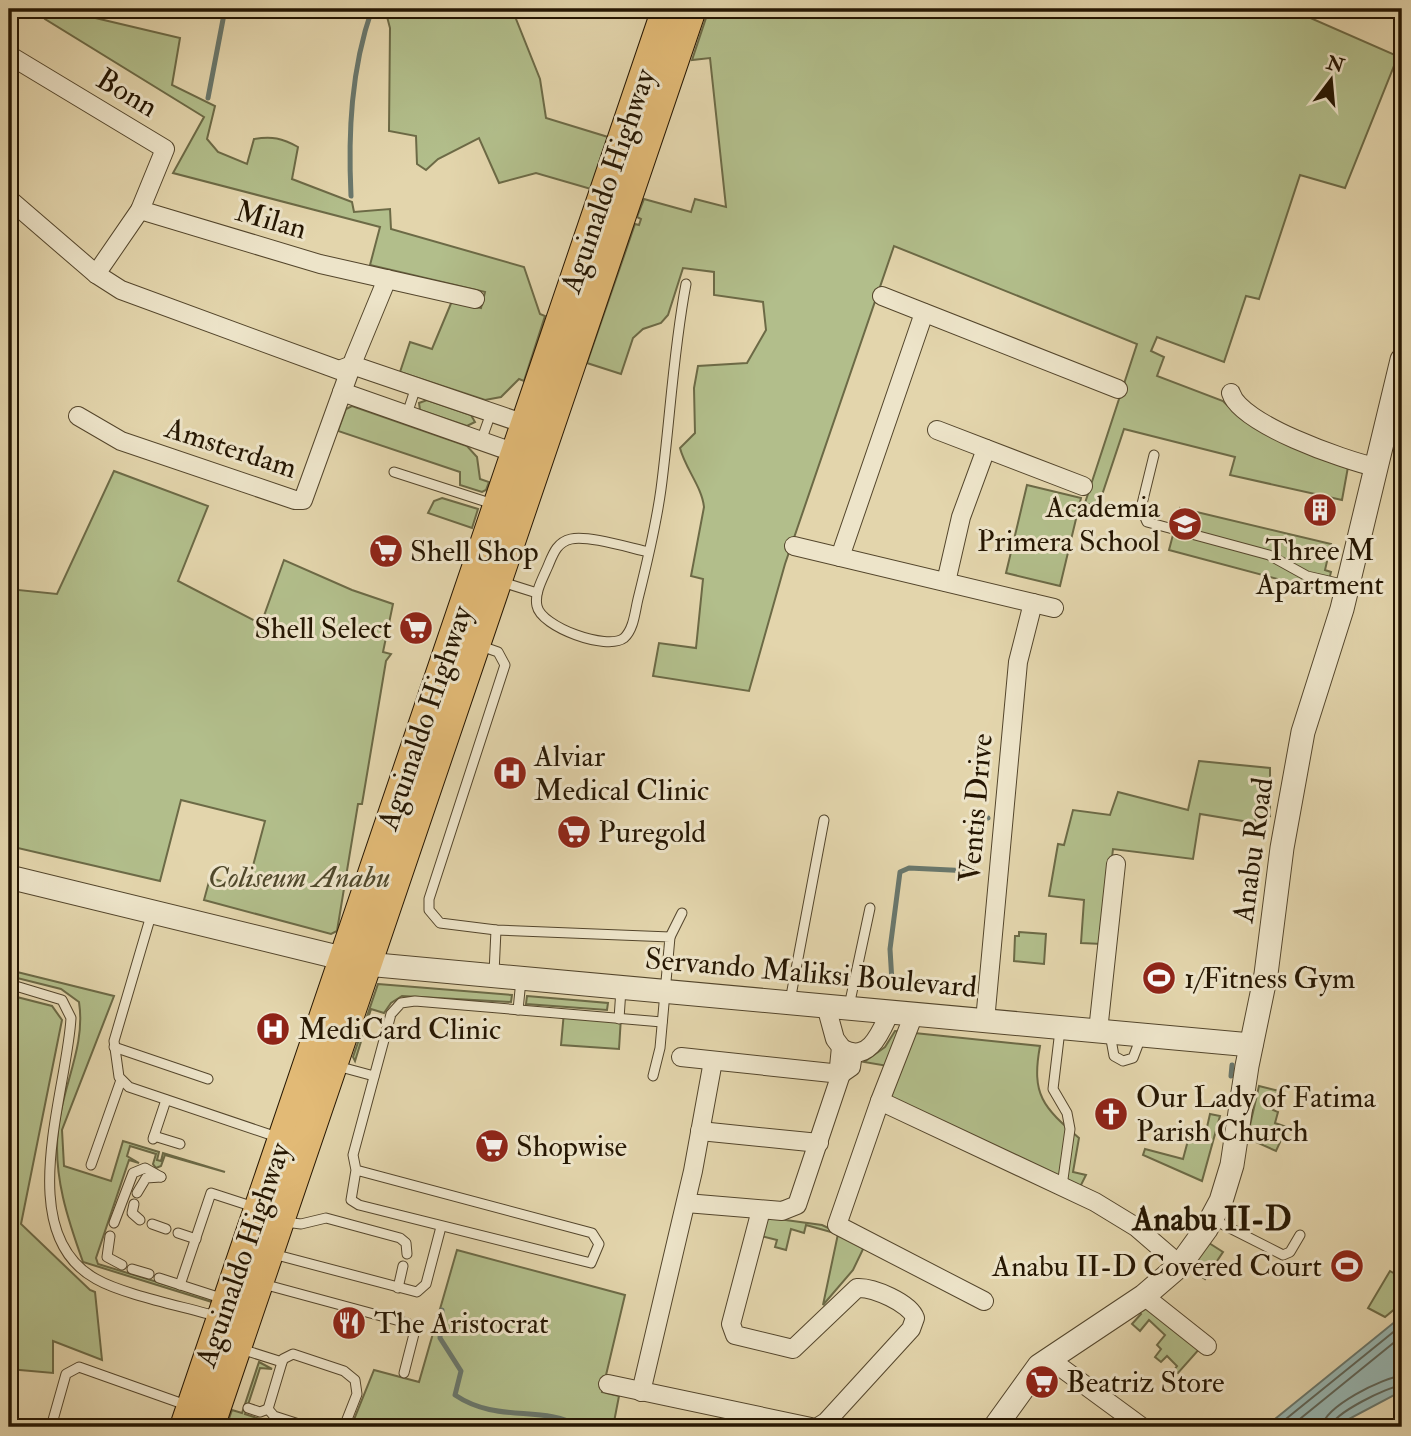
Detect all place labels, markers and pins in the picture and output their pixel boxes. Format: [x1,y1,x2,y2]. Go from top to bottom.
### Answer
place label: Academia Primera School [977,489,1161,560]
building icon: Three M Apartment [1301,491,1339,529]
school or university icon: Academia Primera School [1166,505,1204,543]
supermarket icon: Shell Shop [367,532,405,570]
place label: Three M Apartment [1255,532,1384,603]
place label: Shell Shop [410,533,539,570]
supermarket icon: Shell Select [397,609,435,647]
place label: Shell Select [254,610,392,647]
place label: Alviar Medical Clinic [533,738,709,809]
hospital icon: Alviar Medical Clinic [491,754,529,792]
supermarket icon: Puregold [555,813,593,851]
place label: Puregold [598,814,706,851]
sports icon: 1/Fitness Gym [1140,959,1178,997]
place label: 1/Fitness Gym [1184,960,1355,997]
hospital icon: MediCard Clinic [254,1010,292,1048]
place label: MediCard Clinic [298,1011,501,1048]
place label: Our Lady of Fatima Parish Church [1136,1079,1377,1150]
church icon: Our Lady of Fatima Parish Church [1092,1095,1130,1133]
supermarket icon: Shopwise [473,1127,511,1165]
place label: Shopwise [516,1128,627,1165]
sports icon: Anabu II-D Covered Court [1328,1247,1366,1285]
place label: Anabu II-D Covered Court [991,1248,1322,1285]
restaurant icon: The Aristocrat [330,1304,368,1342]
place label: The Aristocrat [374,1305,549,1342]
supermarket icon: Beatriz Store [1023,1363,1061,1401]
place label: Beatriz Store [1066,1364,1225,1401]

